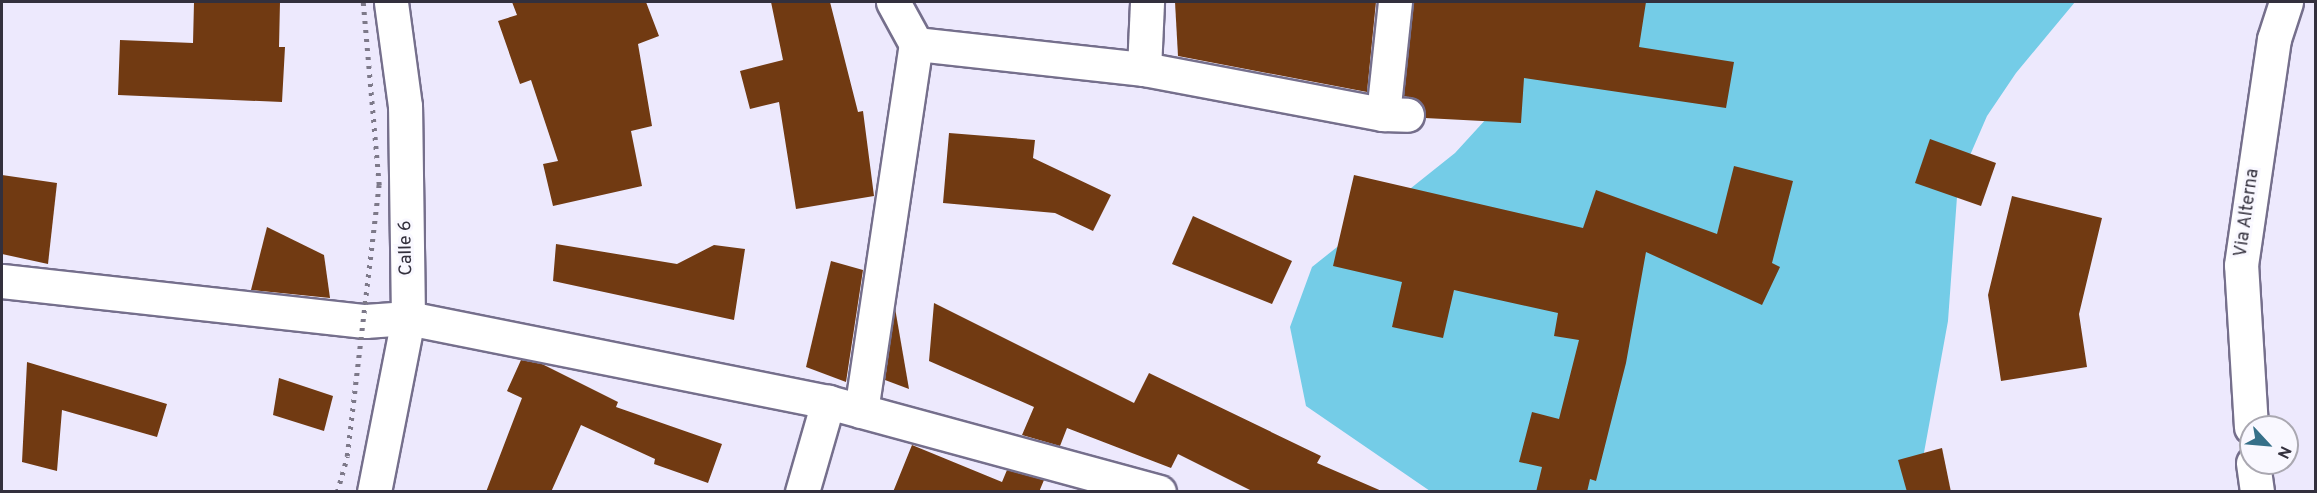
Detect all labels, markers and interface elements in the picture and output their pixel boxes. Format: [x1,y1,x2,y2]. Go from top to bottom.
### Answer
street label: Via Alterna [2231,167,2265,259]
street label: Calle 6 [396,220,418,276]
north arrow [2239,415,2299,475]
text: N [2272,442,2295,462]

